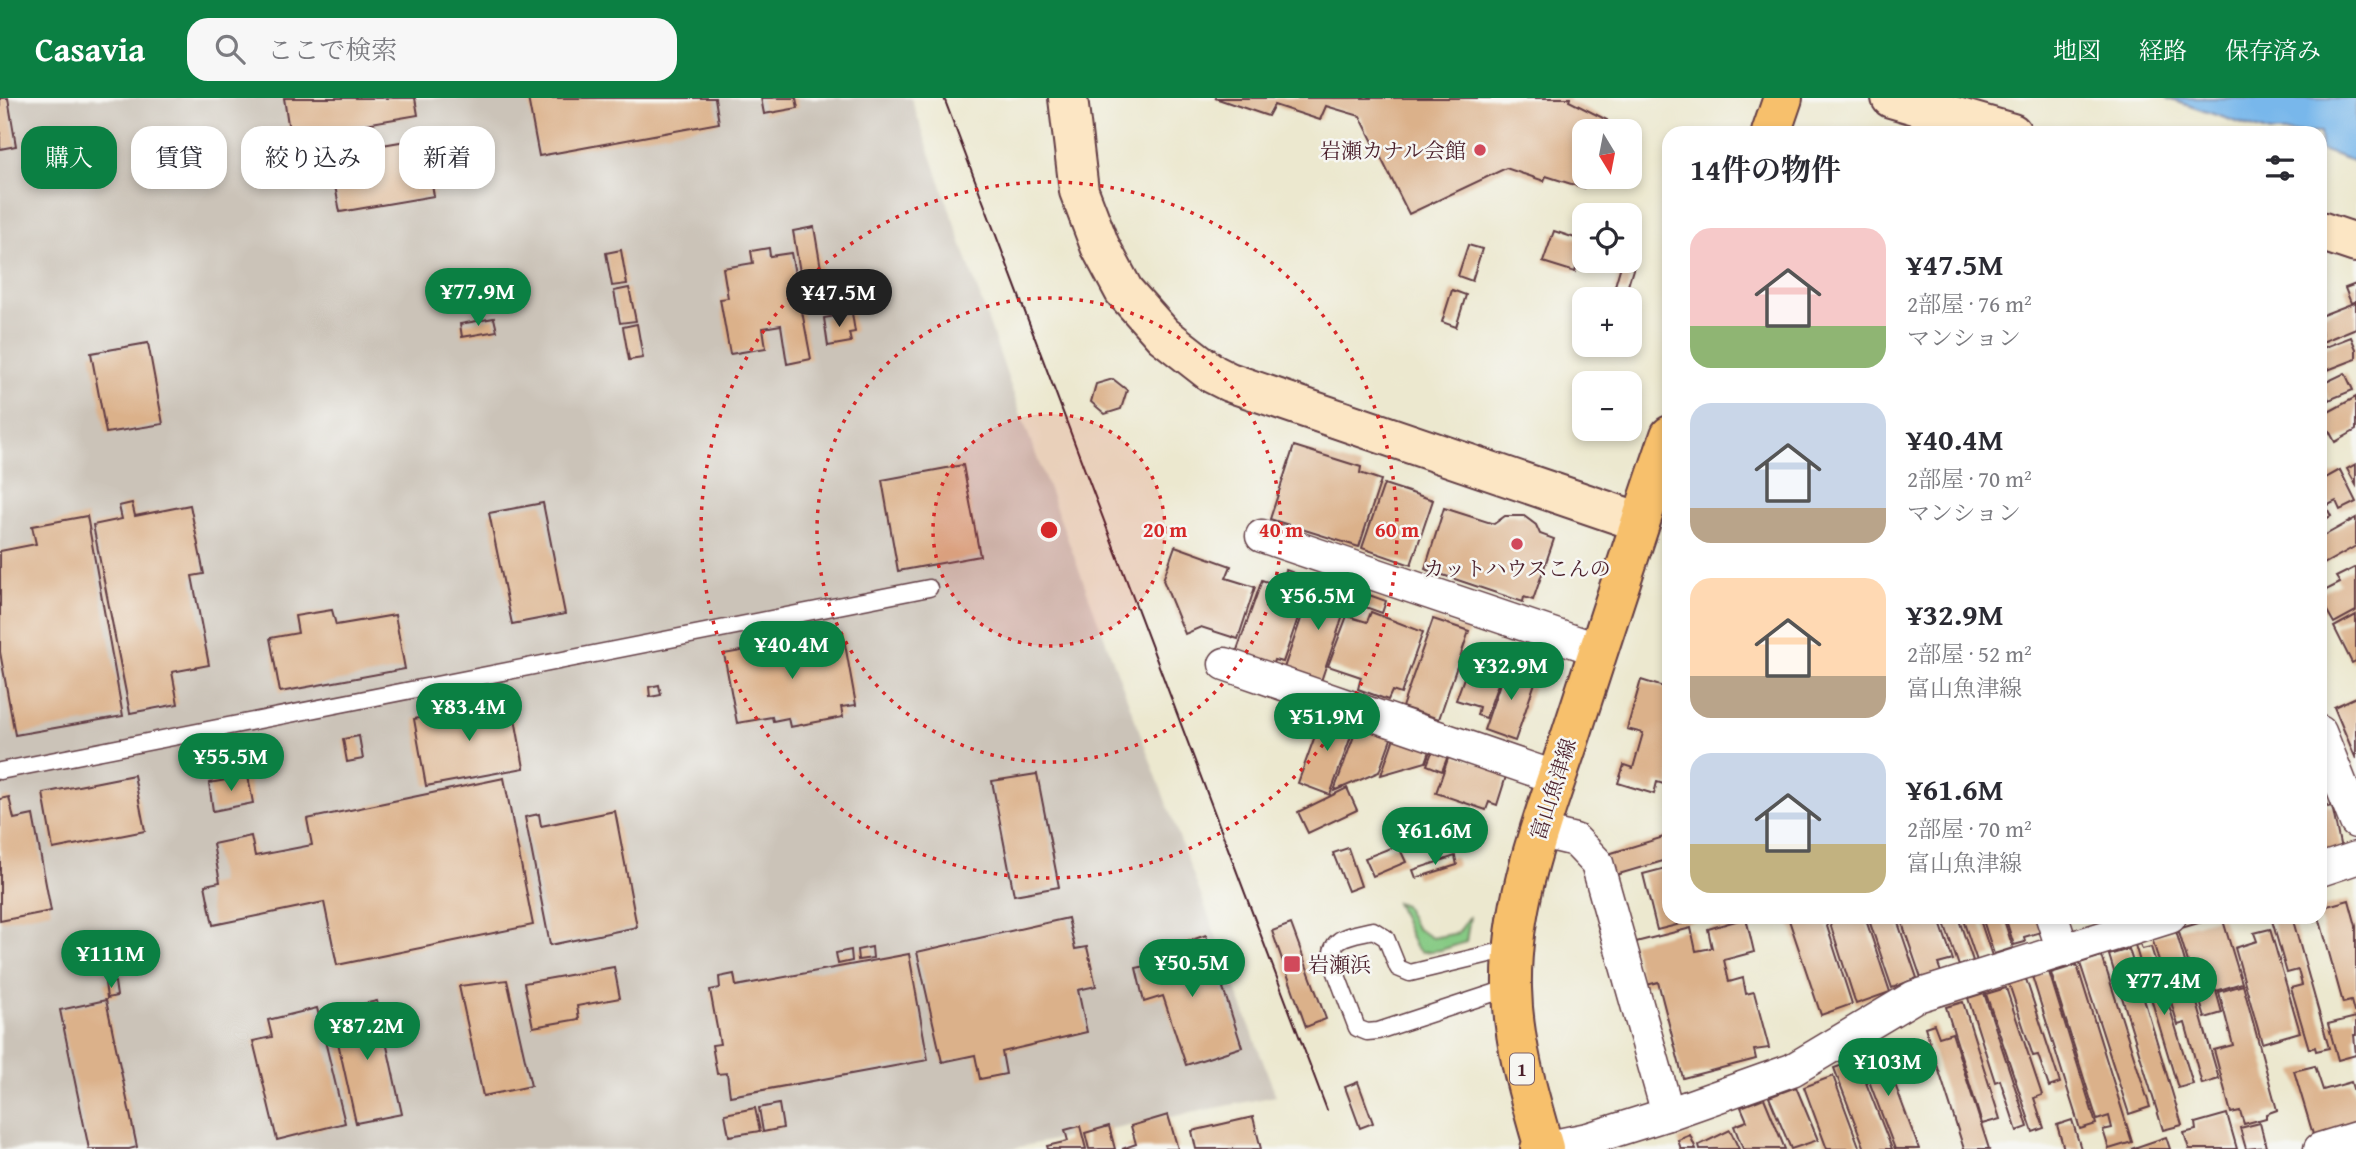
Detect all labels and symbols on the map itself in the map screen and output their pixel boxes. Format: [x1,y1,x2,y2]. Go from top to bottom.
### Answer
north arrow [1572,119,1642,189]
place label: 岩瀬カナル会館 [1320,135,1466,166]
marker: 岩瀬カナル会館 [1472,142,1488,158]
pin: ¥77.9M [421,268,535,328]
pin: ¥47.5M [782,270,896,329]
text: 20 m [1143,514,1187,545]
text: 40 m [1259,514,1303,545]
text: 60 m [1375,514,1419,545]
centre of rings [1037,518,1061,542]
marker: カットハウスこんの [1509,536,1525,552]
place label: カットハウスこんの [1423,553,1611,584]
pin: ¥56.5M [1261,573,1375,632]
pin: ¥40.4M [735,622,849,681]
pin: ¥32.9M [1454,642,1568,702]
pin: ¥83.4M [412,684,526,743]
pin: ¥51.9M [1270,694,1384,753]
pin: ¥55.5M [174,734,288,793]
street label: 富山魚津線 [1522,734,1584,844]
pin: ¥61.6M [1378,808,1492,867]
pin: ¥111M [62,930,160,990]
pin: ¥50.5M [1135,940,1249,999]
place label: 岩瀬浜 [1308,949,1371,980]
marker: 岩瀬浜 [1282,954,1302,974]
pin: ¥77.4M [2107,958,2221,1017]
pin: ¥87.2M [310,1002,424,1062]
pin: ¥103M [1839,1038,1937,1098]
road number: 1 [1510,1054,1534,1085]

